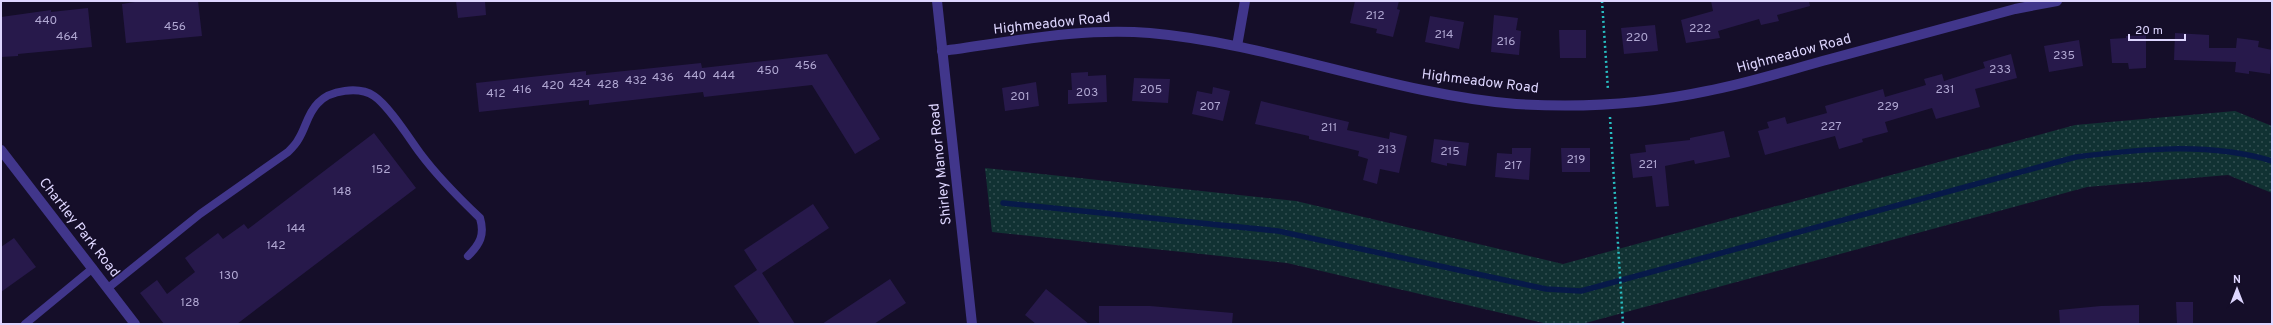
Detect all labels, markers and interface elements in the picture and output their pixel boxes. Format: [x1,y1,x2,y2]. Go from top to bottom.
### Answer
house number: 212 [1365,8,1385,24]
street label: Highmeadow Road [993,9,1111,39]
house number: 440 [35,13,57,29]
scale bar [2129,16,2185,42]
house number: 456 [164,19,186,35]
house number: 222 [1689,21,1711,37]
text: 20 m [2135,23,2163,39]
house number: 214 [1434,27,1454,43]
house number: 464 [56,29,78,45]
house number: 220 [1626,30,1648,46]
street label: Highmeadow Road [1735,31,1853,77]
house number: 216 [1497,34,1515,50]
house number: 235 [2053,48,2075,64]
house number: 456 [795,58,817,74]
house number: 233 [1989,62,2011,78]
house number: 450 [757,63,779,79]
street label: Highmeadow Road [1421,66,1539,98]
house number: 440 [684,68,706,84]
house number: 444 [713,68,735,84]
house number: 436 [652,70,674,86]
house number: 432 [625,73,647,89]
house number: 424 [569,76,591,92]
house number: 428 [597,77,619,93]
house number: 420 [542,78,564,94]
house number: 416 [512,82,532,98]
house number: 205 [1140,82,1162,98]
house number: 231 [1935,82,1955,98]
house number: 203 [1076,85,1098,101]
house number: 412 [486,86,506,102]
house number: 201 [1010,89,1030,105]
house number: 207 [1200,99,1220,115]
house number: 229 [1877,99,1899,115]
street label: Shirley Manor Road [926,102,956,226]
house number: 227 [1821,119,1841,135]
house number: 211 [1321,120,1337,136]
house number: 213 [1377,142,1397,158]
house number: 215 [1440,144,1460,160]
house number: 219 [1567,152,1585,168]
house number: 221 [1638,157,1658,173]
house number: 217 [1504,158,1522,174]
house number: 152 [371,162,391,178]
street label: Chartley Park Road [35,175,123,281]
house number: 148 [332,184,352,200]
house number: 144 [286,221,306,237]
house number: 142 [266,238,286,254]
house number: 130 [219,268,239,284]
north arrow [2217,269,2257,309]
text: N [2233,273,2241,287]
house number: 128 [180,295,200,311]

